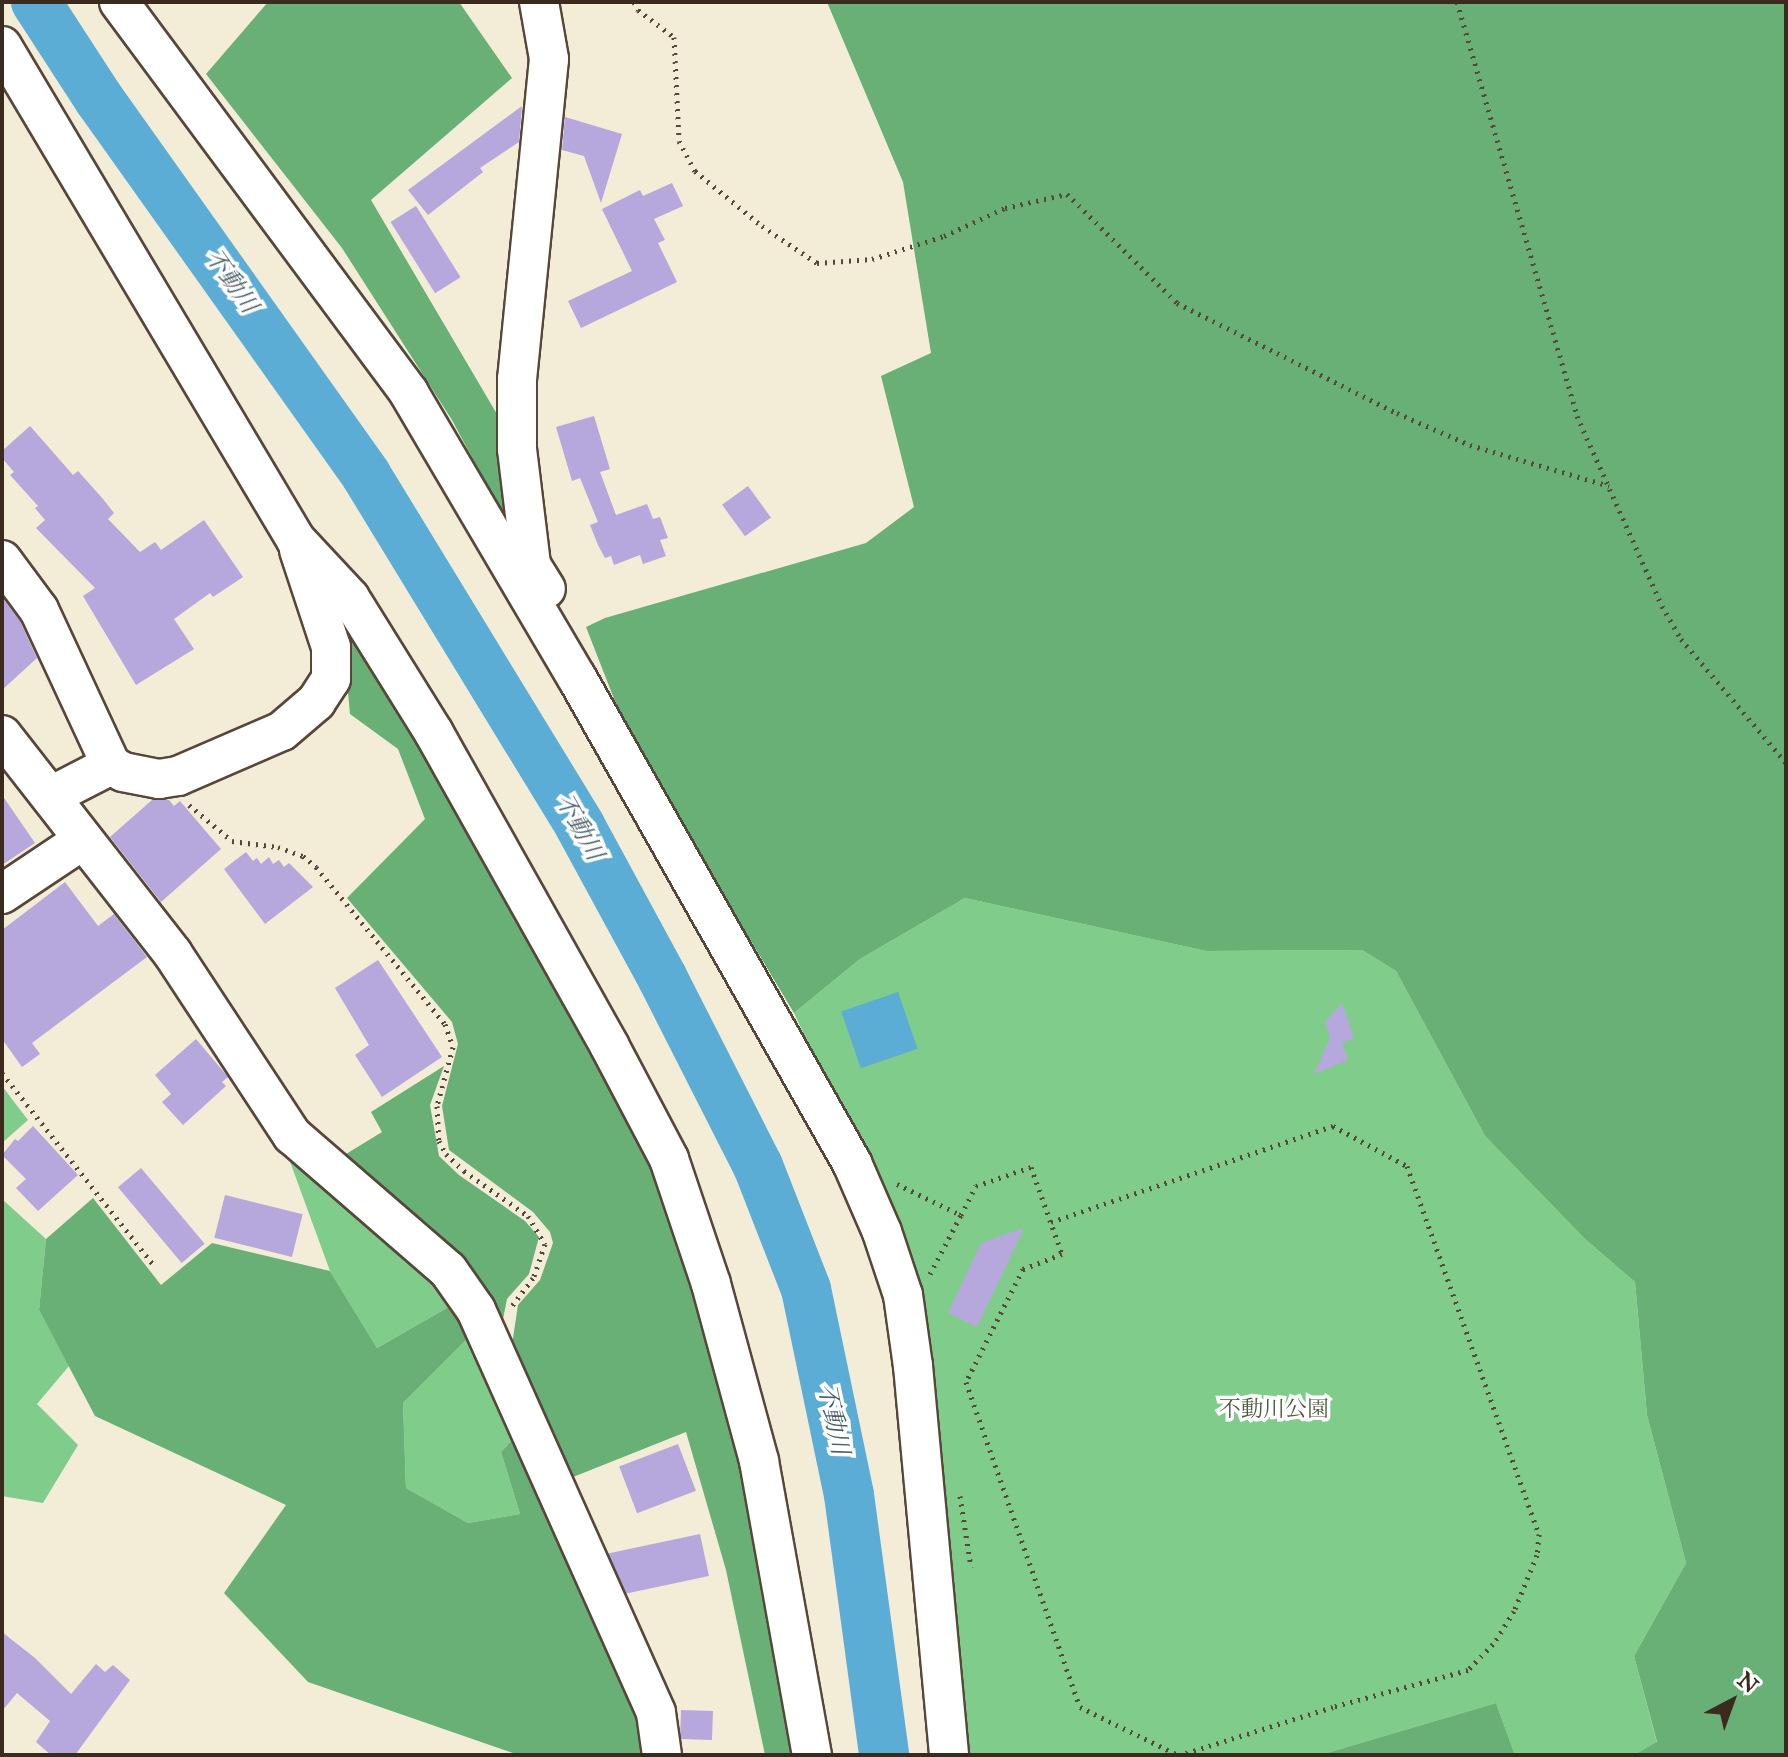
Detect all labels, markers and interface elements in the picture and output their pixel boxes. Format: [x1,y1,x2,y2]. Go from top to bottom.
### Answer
water label: 不動川 [199,243,263,319]
water label: 不動川 [549,789,609,865]
water label: 不動川 [811,1381,855,1457]
park label: 不動川公園 [1219,1396,1329,1422]
north arrow [1692,1661,1772,1741]
text: N [1732,1666,1764,1699]

